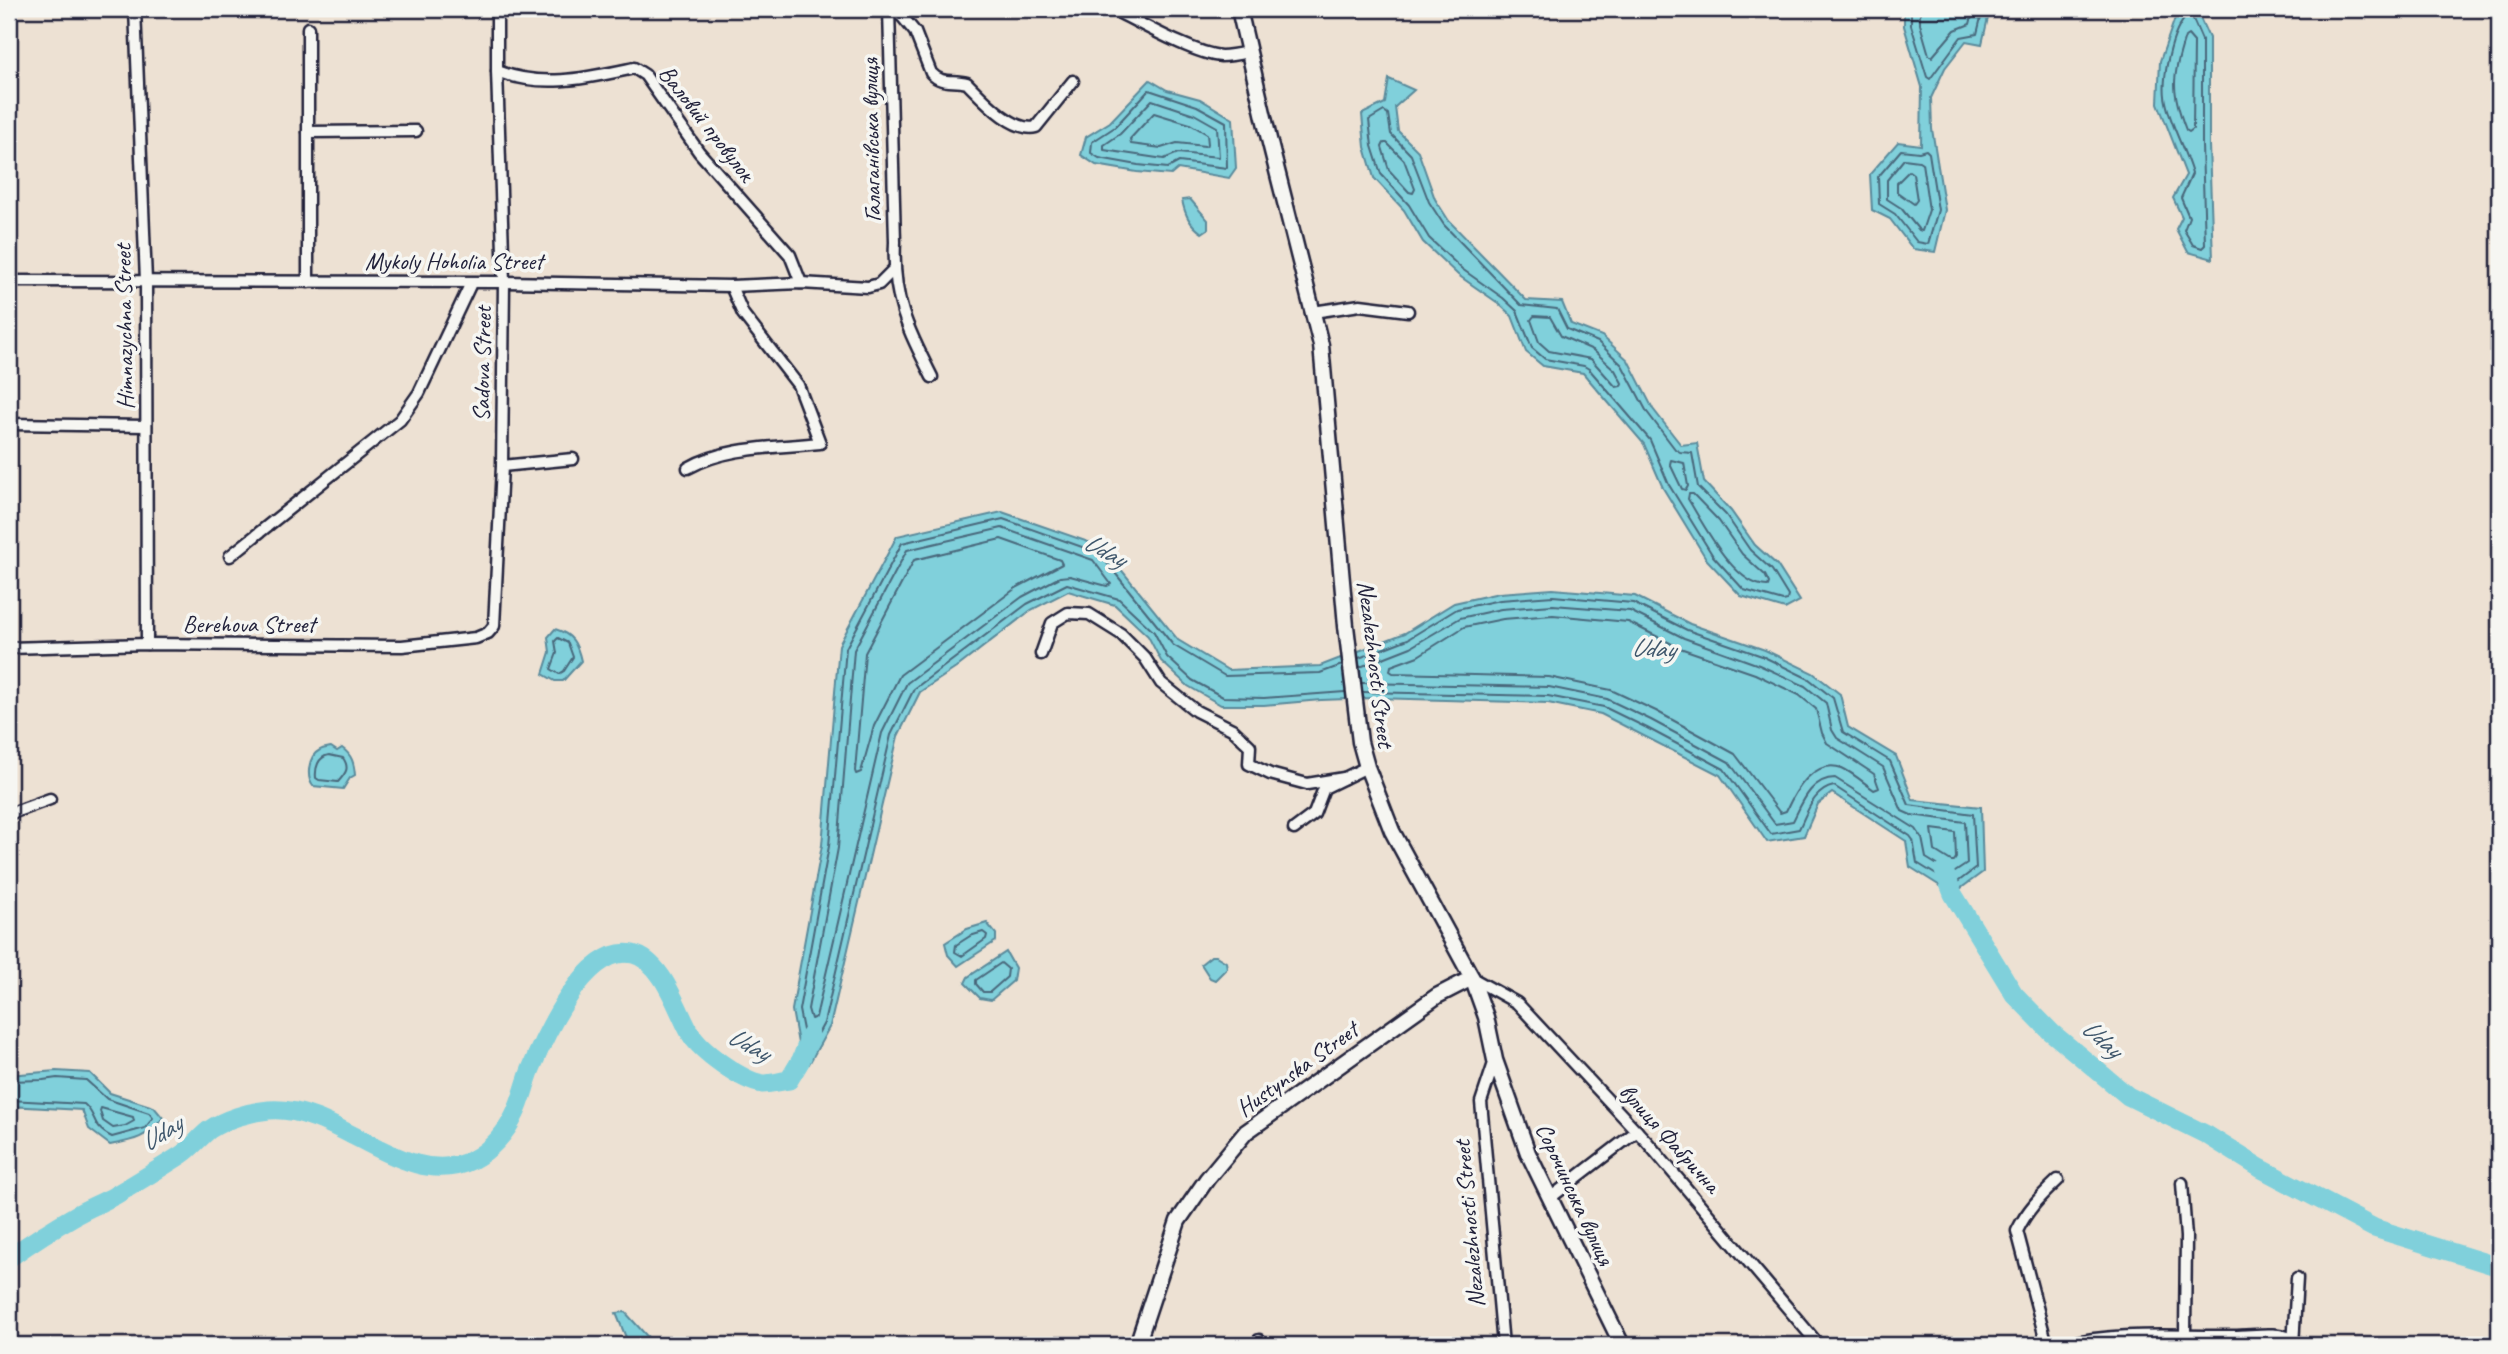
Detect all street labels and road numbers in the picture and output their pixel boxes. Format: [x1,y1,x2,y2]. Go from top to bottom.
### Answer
street label: Галаганівська вулиця [855,56,887,222]
street label: Валовий провулок [652,59,763,189]
street label: Himnazychna Street [108,242,140,410]
street label: Mykoly Hoholia Street [365,246,546,276]
street label: Sadova Street [466,304,498,422]
street label: Nezalezhnosti Street [1351,579,1401,751]
street label: Berehova Street [183,609,318,639]
street label: Hustynska Street [1230,1013,1366,1123]
street label: вулиця Фабрична [1613,1077,1729,1201]
street label: Сорочинська вулиця [1529,1118,1622,1271]
street label: Nezalezhnosti Street [1447,1137,1491,1309]

